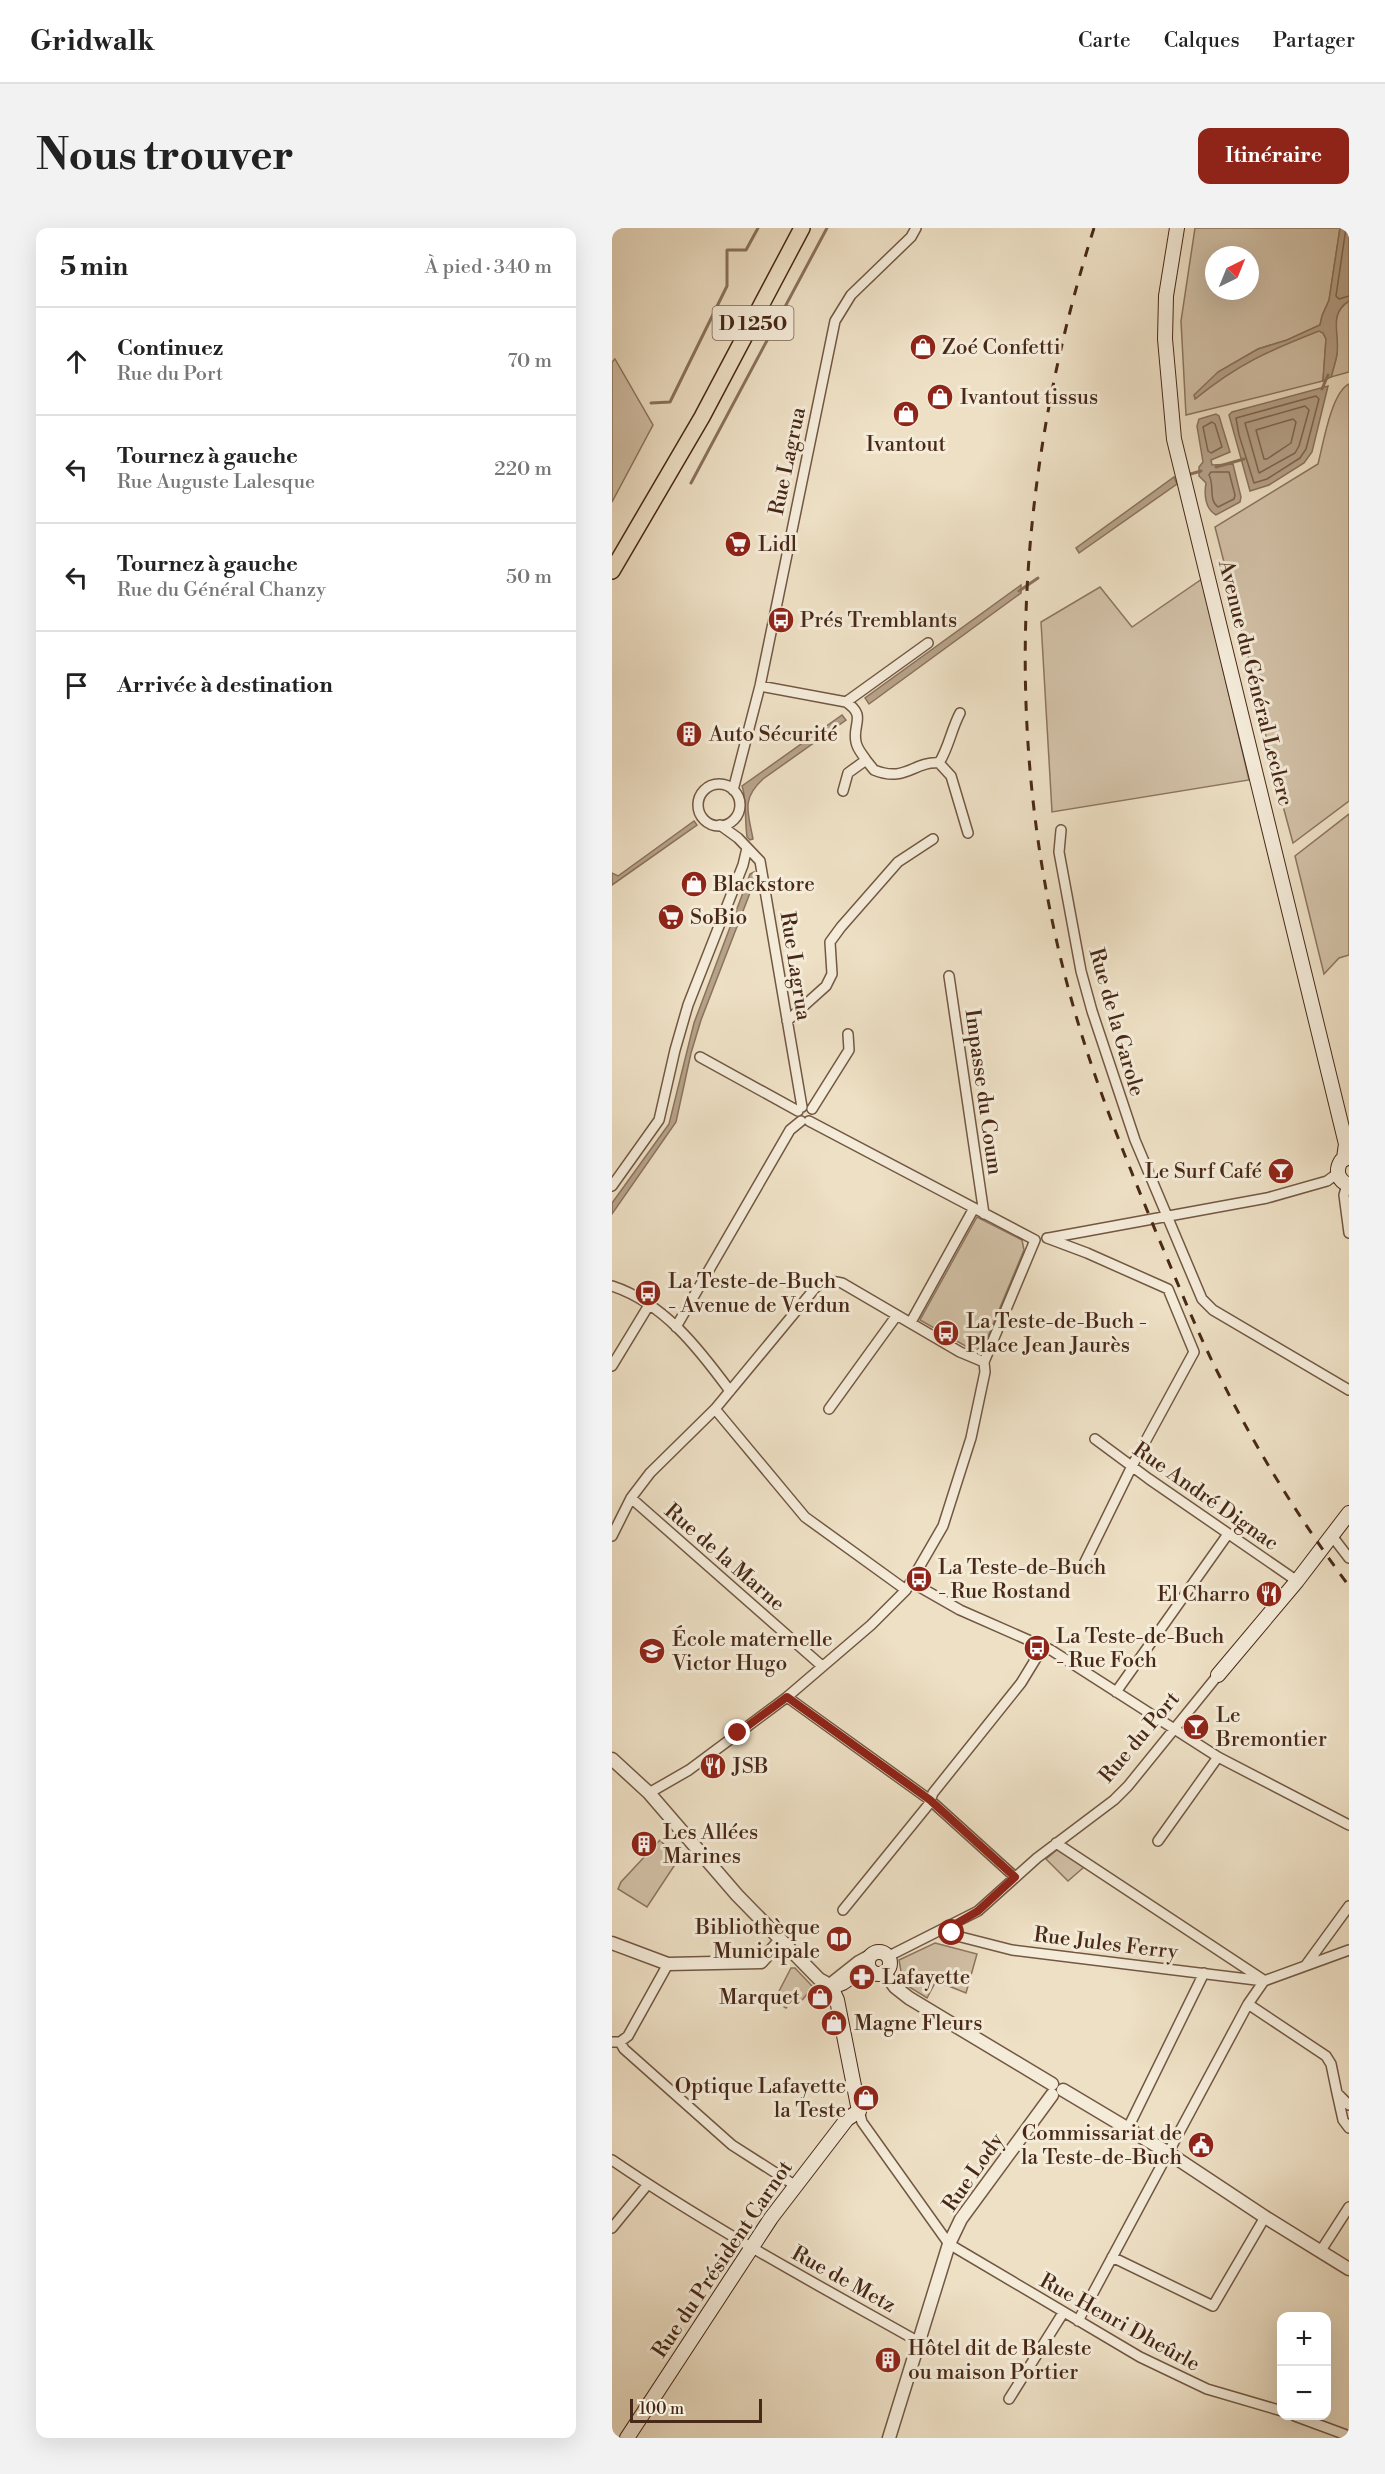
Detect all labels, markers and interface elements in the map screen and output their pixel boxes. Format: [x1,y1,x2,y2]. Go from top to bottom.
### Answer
text: Gridwalk [30,24,154,59]
text: Carte [1078,28,1131,54]
text: Calques [1164,28,1240,54]
text: Partager [1273,28,1355,54]
button: Itinéraire [1198,128,1349,184]
text: Nous trouver [36,130,294,183]
north arrow [1205,246,1259,300]
text: 5 min [60,251,128,283]
text: À pied · 340 m [425,255,552,280]
road number: D 1250 [712,306,794,340]
shop icon: Zoé Confetti [908,332,938,362]
text: Continuez [117,335,223,362]
place label: Zoé Confetti [942,335,1061,361]
icon: ahead [60,345,93,378]
text: 70 m [508,349,552,374]
text: Rue du Port [117,362,223,387]
shop icon: Ivantout tissus [925,382,955,412]
place label: Ivantout tissus [960,385,1098,411]
shop icon: Ivantout [891,399,921,429]
street label: Rue Lagrua [764,405,812,518]
place label: Ivantout [866,432,946,458]
text: Tournez à gauche [117,443,298,470]
icon: left [60,453,93,486]
text: 220 m [494,457,552,482]
text: Rue Auguste Lalesque [117,470,315,495]
supermarket icon: Lidl [723,529,753,559]
place label: Lidl [758,532,797,558]
text: Tournez à gauche [117,551,298,578]
street label: Avenue du Général Leclerc [1212,557,1298,809]
icon: left [60,561,93,594]
text: 50 m [506,565,552,590]
text: Rue du Général Chanzy [117,578,326,603]
bus stop icon: Prés Tremblants [766,605,796,635]
place label: Prés Tremblants [800,608,957,634]
icon: arrive [60,669,93,702]
text: Arrivée à destination [117,672,333,699]
building icon: Auto Sécurité [674,719,704,749]
place label: Auto Sécurité [708,722,838,748]
shop icon: Blackstore [679,869,709,899]
place label: Blackstore [712,872,815,898]
supermarket icon: SoBio [656,902,686,932]
place label: SoBio [690,905,747,931]
street label: Rue Lagrua [774,910,816,1023]
street label: Rue de la Garole [1082,945,1150,1099]
street label: Impasse du Coum [959,1008,1008,1177]
bar icon: Le Surf Café [1266,1156,1296,1186]
place label: Le Surf Café [1145,1159,1262,1185]
place label: La Teste-de-Buch - Avenue de Verdun [668,1269,851,1319]
bus stop icon: La Teste-de-Buch - Avenue de Verdun [633,1278,663,1308]
place label: La Teste-de-Buch - Place Jean Jaurès [966,1309,1147,1359]
bus stop icon: La Teste-de-Buch - Place Jean Jaurès [931,1318,961,1348]
street label: Rue André Dignac [1128,1437,1283,1557]
street label: Rue de la Marne [659,1498,790,1617]
place label: La Teste-de-Buch - Rue Rostand [938,1555,1107,1605]
bus stop icon: La Teste-de-Buch - Rue Rostand [904,1564,934,1594]
restaurant icon: El Charro [1254,1579,1284,1609]
place label: El Charro [1157,1582,1250,1608]
place label: La Teste-de-Buch - Rue Foch [1056,1624,1225,1674]
place label: École maternelle Victor Hugo [671,1625,833,1677]
bus stop icon: La Teste-de-Buch - Rue Foch [1022,1633,1052,1663]
school or university icon: École maternelle Victor Hugo [637,1636,667,1666]
street label: Rue du Port [1094,1686,1186,1789]
place label: Le Bremontier [1215,1703,1327,1753]
bar icon: Le Bremontier [1181,1712,1211,1742]
route end [724,1719,750,1745]
restaurant icon: JSB [698,1751,728,1781]
place label: JSB [731,1754,768,1780]
place label: Les Allées Marines [663,1820,758,1870]
building icon: Les Allées Marines [629,1829,659,1859]
place label: Bibliothèque Municipale [694,1915,820,1965]
route start [938,1919,964,1945]
street label: Rue Jules Ferry [1032,1922,1180,1966]
library icon: Bibliothèque Municipale [824,1924,854,1954]
pharmacy icon: Lafayette [847,1962,877,1992]
place label: Lafayette [882,1965,970,1991]
shop icon: Marquet [805,1982,835,2012]
place label: Marquet [719,1985,801,2011]
shop icon: Magne Fleurs [819,2008,849,2038]
place label: Magne Fleurs [854,2011,982,2037]
place label: Optique Lafayette la Teste [675,2074,846,2124]
shop icon: Optique Lafayette la Teste [851,2083,881,2113]
place label: Commissariat de la Teste-de-Buch [1021,2121,1182,2171]
street label: Rue Lody [937,2128,1011,2217]
public building icon: Commissariat de la Teste-de-Buch [1186,2130,1216,2160]
street label: Rue du Président Carnot [647,2155,799,2363]
street label: Rue de Metz [787,2241,900,2319]
street label: Rue Henri Dheûrle [1035,2268,1204,2378]
map controls [1277,2312,1331,2420]
button: + [1277,2312,1331,2366]
place label: Hôtel dit de Baleste ou maison Portier [908,2336,1092,2386]
building icon: Hôtel dit de Baleste ou maison Portier [873,2345,903,2375]
button: − [1277,2366,1331,2420]
scale bar [630,2396,762,2424]
text: 100 m [639,2399,684,2419]

